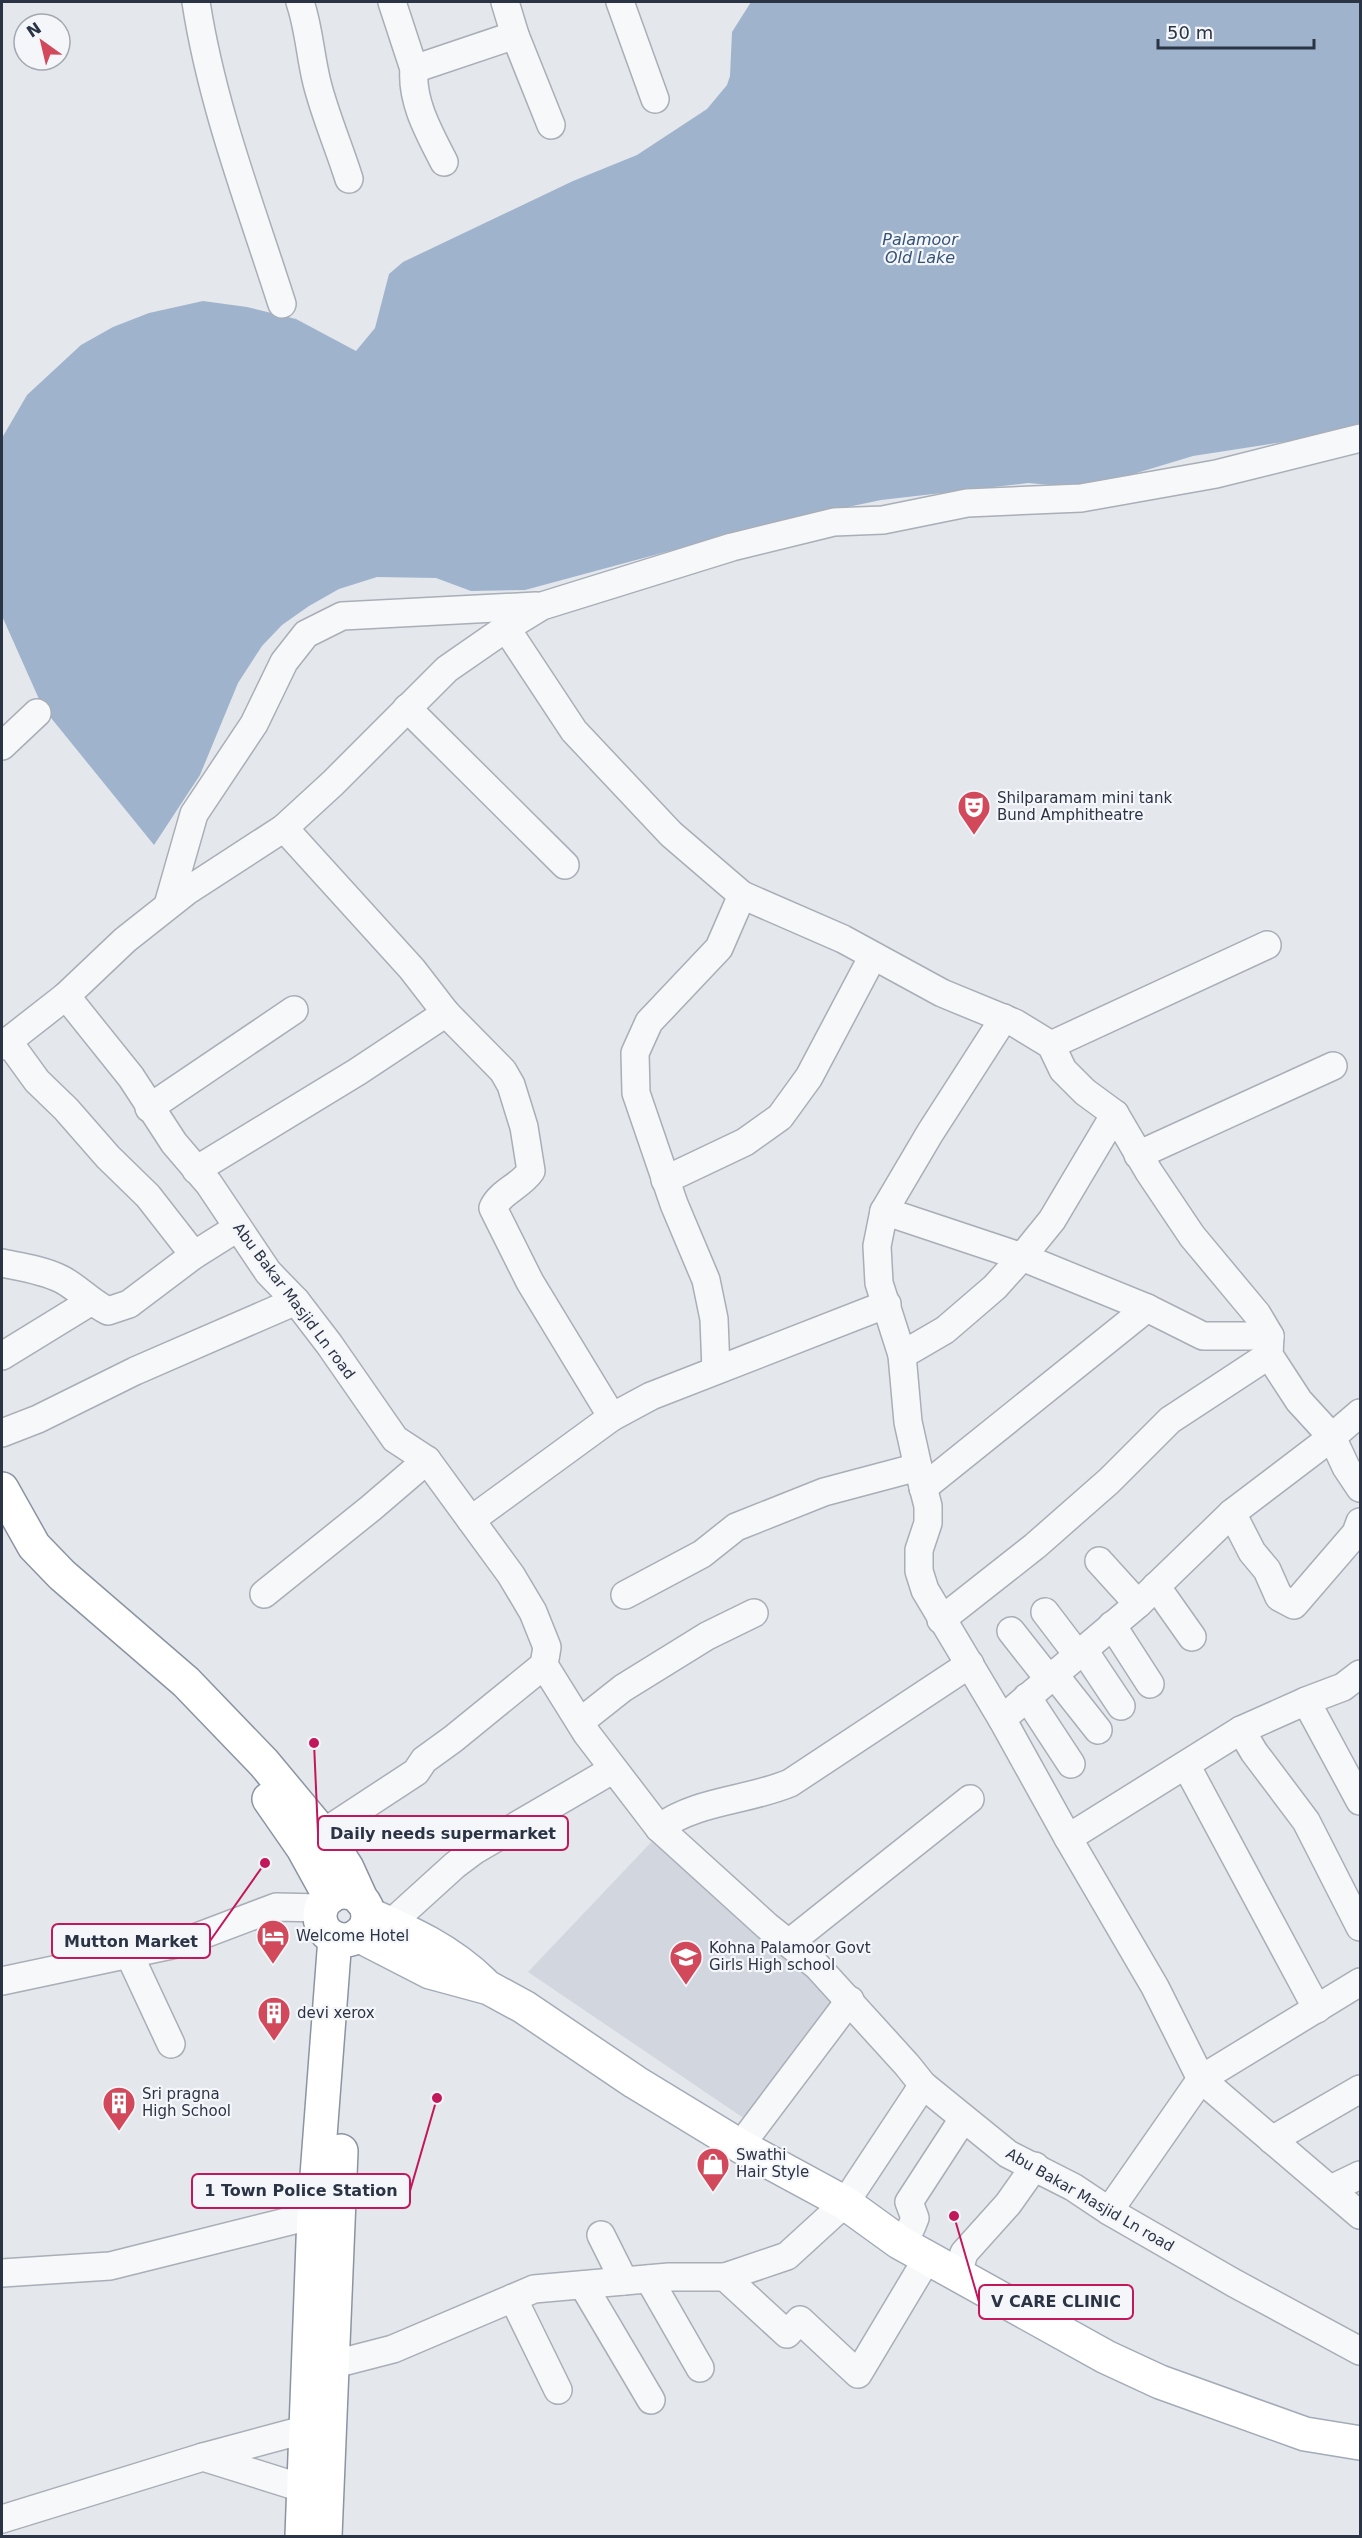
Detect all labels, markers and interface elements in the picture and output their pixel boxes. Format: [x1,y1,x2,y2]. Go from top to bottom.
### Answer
north arrow [12,12,72,72]
scale bar [1158,12,1314,50]
text: N [23,18,45,42]
text: 50 m [1167,22,1213,43]
water label: Palamoor Old Lake [882,230,959,267]
theatre icon: Shilparamam mini tank Bund Amphitheatre [956,789,992,836]
place label: Shilparamam mini tank Bund Amphitheatre [997,789,1172,824]
street label: Abu Bakar Masjid Ln road [229,1219,359,1383]
callout: Daily needs supermarket [318,1816,568,1850]
text: Daily needs supermarket [330,1824,556,1843]
hotel icon: Welcome Hotel [255,1918,291,1965]
callout: Mutton Market [52,1924,210,1958]
place label: Welcome Hotel [296,1927,409,1945]
text: Mutton Market [64,1932,198,1951]
school or university icon: Kohna Palamoor Govt Girls High school [668,1939,704,1986]
place label: Kohna Palamoor Govt Girls High school [709,1939,871,1974]
building icon: devi xerox [256,1995,292,2042]
place label: devi xerox [297,2004,375,2022]
building icon: Sri pragna High School [101,2085,137,2132]
place label: Sri pragna High School [142,2085,231,2120]
street label: Abu Bakar Masjid Ln road [1003,2144,1177,2256]
shop icon: Swathi Hair Style [695,2146,731,2193]
place label: Swathi Hair Style [736,2146,809,2181]
callout: 1 Town Police Station [192,2174,410,2208]
text: 1 Town Police Station [204,2181,398,2200]
callout: V CARE CLINIC [979,2285,1133,2319]
text: V CARE CLINIC [991,2292,1121,2311]

